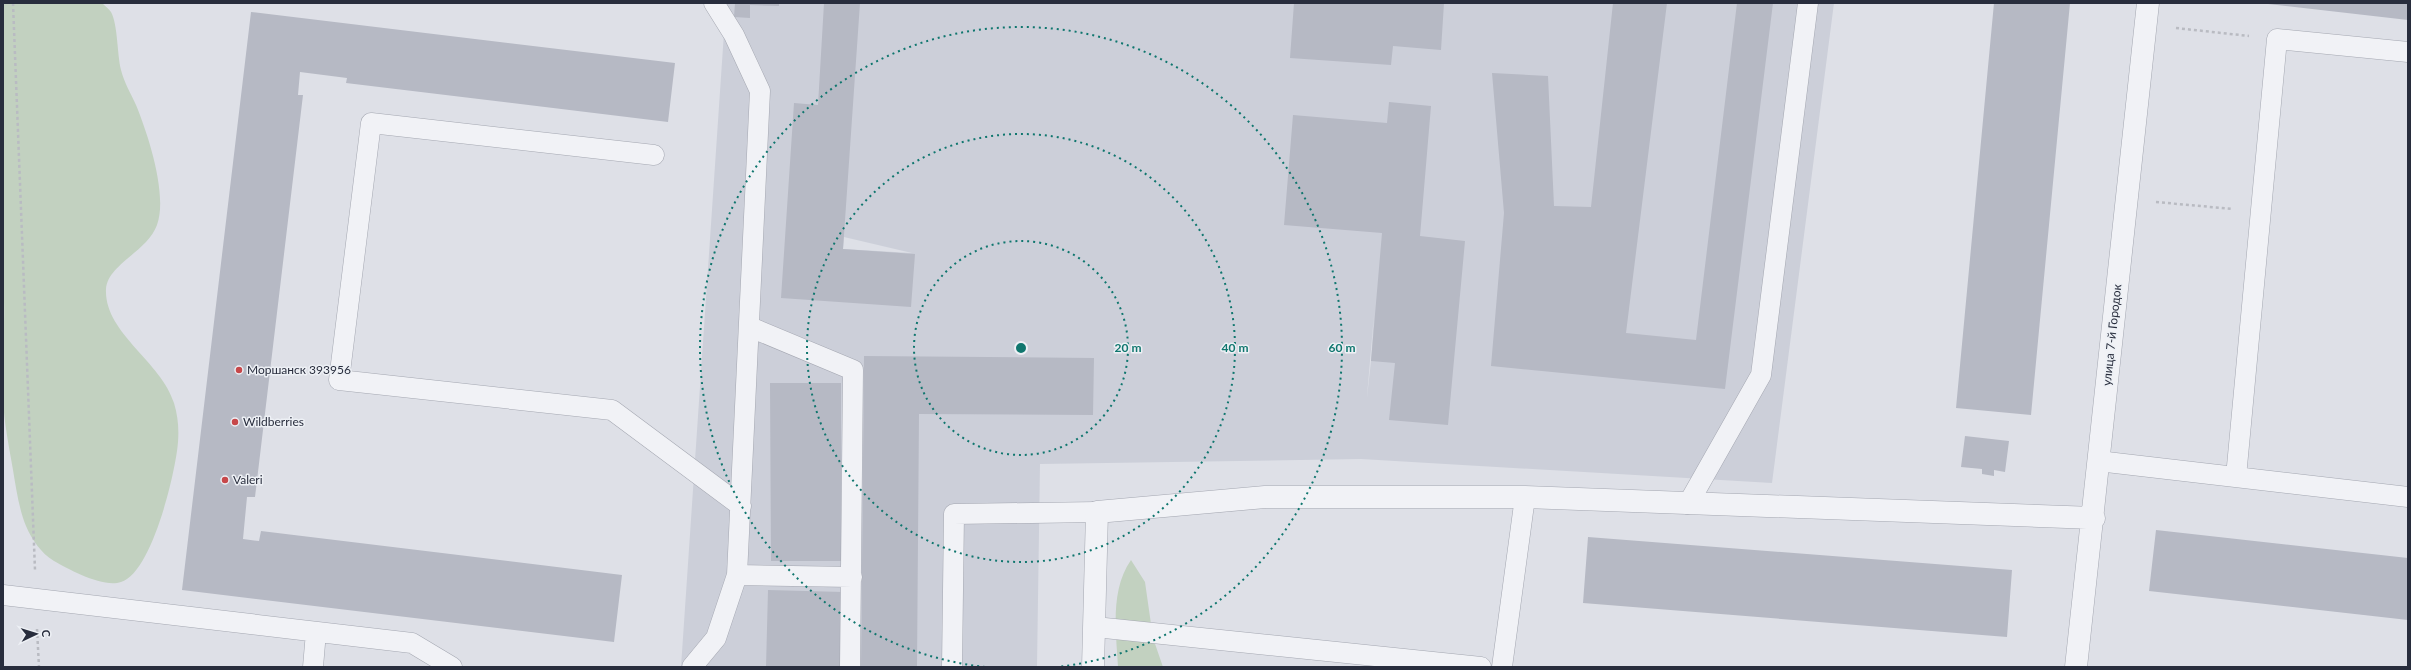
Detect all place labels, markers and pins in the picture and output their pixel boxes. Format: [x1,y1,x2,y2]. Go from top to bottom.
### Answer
centre of rings [1014,341,1028,355]
place label: Моршанск 393956 [247,362,351,377]
marker: Моршанск 393956 [234,365,244,375]
place label: Wildberries [243,414,304,429]
marker: Wildberries [230,417,240,427]
place label: Valeri [233,472,263,487]
marker: Valeri [220,475,230,485]

